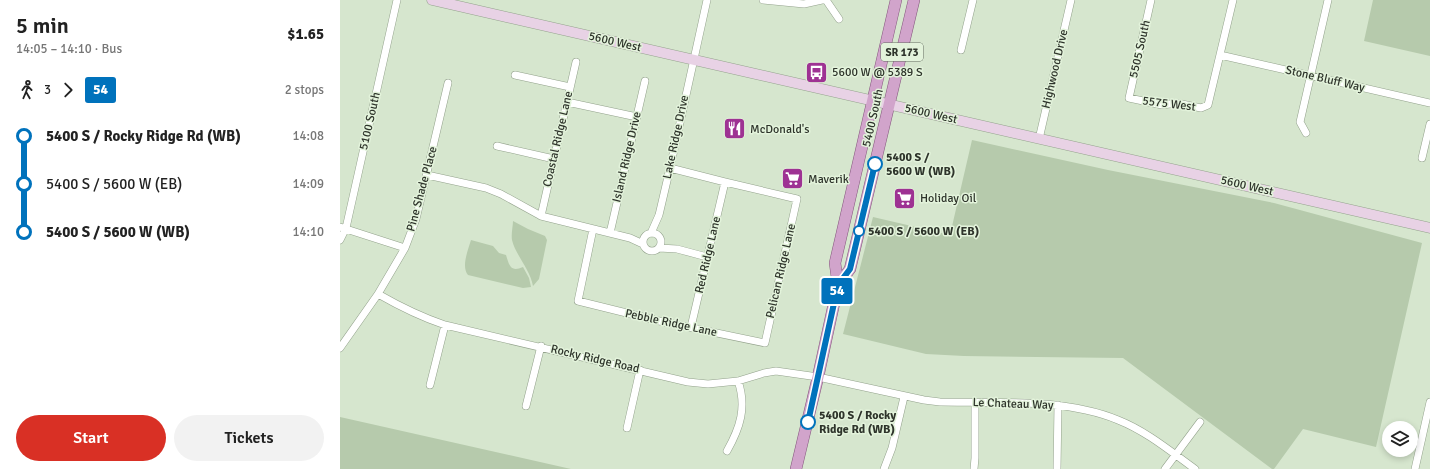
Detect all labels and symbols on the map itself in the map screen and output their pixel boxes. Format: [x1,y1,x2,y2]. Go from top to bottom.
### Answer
street label: 5505 South [1126,19,1154,79]
street label: Highwood Drive [1039,28,1071,110]
street label: 5600 West [587,29,643,55]
road number: SR 173 [881,43,923,61]
bus stop icon: 5600 W @ 5389 S [804,59,830,85]
street label: Stone Bluff Way [1284,63,1367,96]
place label: 5600 W @ 5389 S [832,65,923,80]
street label: 5400 South [859,88,887,148]
street label: Coastal Ridge Lane [540,90,576,188]
street label: 5100 South [356,91,384,151]
street label: 5575 West [1141,93,1197,115]
street label: Lake Ridge Drive [660,94,692,180]
street label: 5600 West [903,101,959,127]
street label: Island Ridge Drive [609,110,645,204]
restaurant icon: McDonald's [721,116,747,142]
place label: McDonald's [750,122,810,137]
street label: Pine Shade Place [403,145,441,233]
place label: 5400 S / 5600 W (WB) [886,150,955,179]
marker: 5400 S / 5600 W (WB) [867,156,883,172]
supermarket icon: Maverik [779,166,805,192]
place label: Maverik [808,172,849,187]
street label: 5600 West [1219,173,1275,199]
supermarket icon: Holiday Oil [892,185,918,211]
place label: Holiday Oil [920,191,977,206]
street label: Red Ridge Lane [692,215,724,295]
street label: Pelican Ridge Lane [763,222,799,320]
place label: 5400 S / 5600 W (EB) [868,224,979,239]
marker: 5400 S / 5600 W (EB) [853,225,865,237]
line badge: 54 [819,278,855,304]
street label: Pebble Ridge Lane [624,306,718,340]
street label: Rocky Ridge Road [549,341,641,377]
street label: Le Chateau Way [972,395,1054,413]
place label: 5400 S / Rocky Ridge Rd (WB) [819,408,896,437]
marker: 5400 S / Rocky Ridge Rd (WB) [800,414,816,430]

